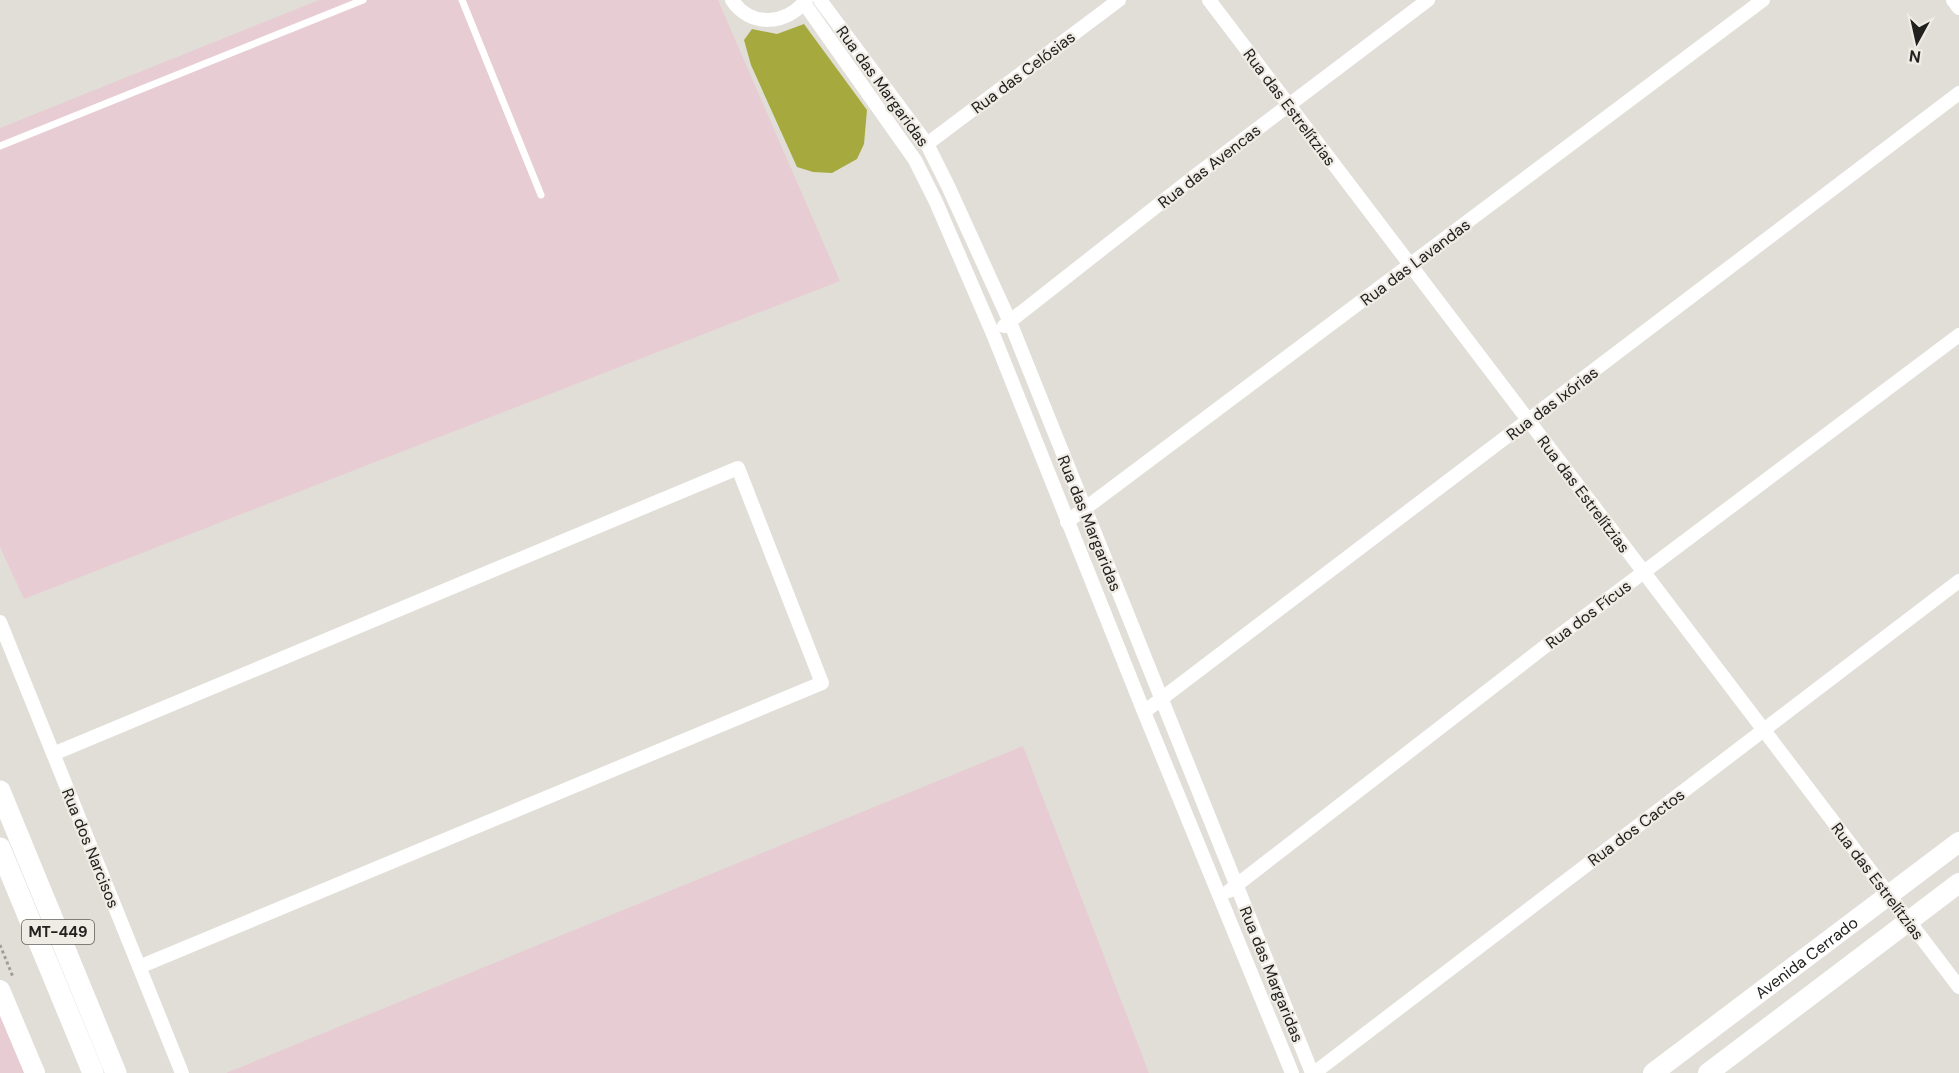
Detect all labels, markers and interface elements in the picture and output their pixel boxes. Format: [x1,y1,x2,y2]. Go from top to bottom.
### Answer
north arrow [1887,12,1947,72]
street label: Rua das Margaridas [832,22,934,151]
street label: Rua das Celósias [967,26,1079,118]
street label: Rua das Estrelítzias [1239,44,1341,170]
text: N [1908,45,1922,68]
street label: Rua das Avencas [1154,120,1265,213]
street label: Rua das Lavandas [1356,214,1474,311]
street label: Rua das Ixórias [1502,362,1603,445]
street label: Rua das Estrelítzias [1533,431,1635,557]
street label: Rua das Margaridas [1053,452,1126,594]
street label: Rua dos Fícus [1541,575,1635,653]
street label: Rua dos Cactos [1584,784,1689,871]
street label: Rua dos Narcisos [57,785,124,911]
street label: Rua das Estrelítzias [1827,818,1929,944]
street label: Rua das Margaridas [1235,903,1308,1045]
street label: Avenida Cerrado [1751,912,1862,1003]
road number: MT-449 [22,920,94,944]

